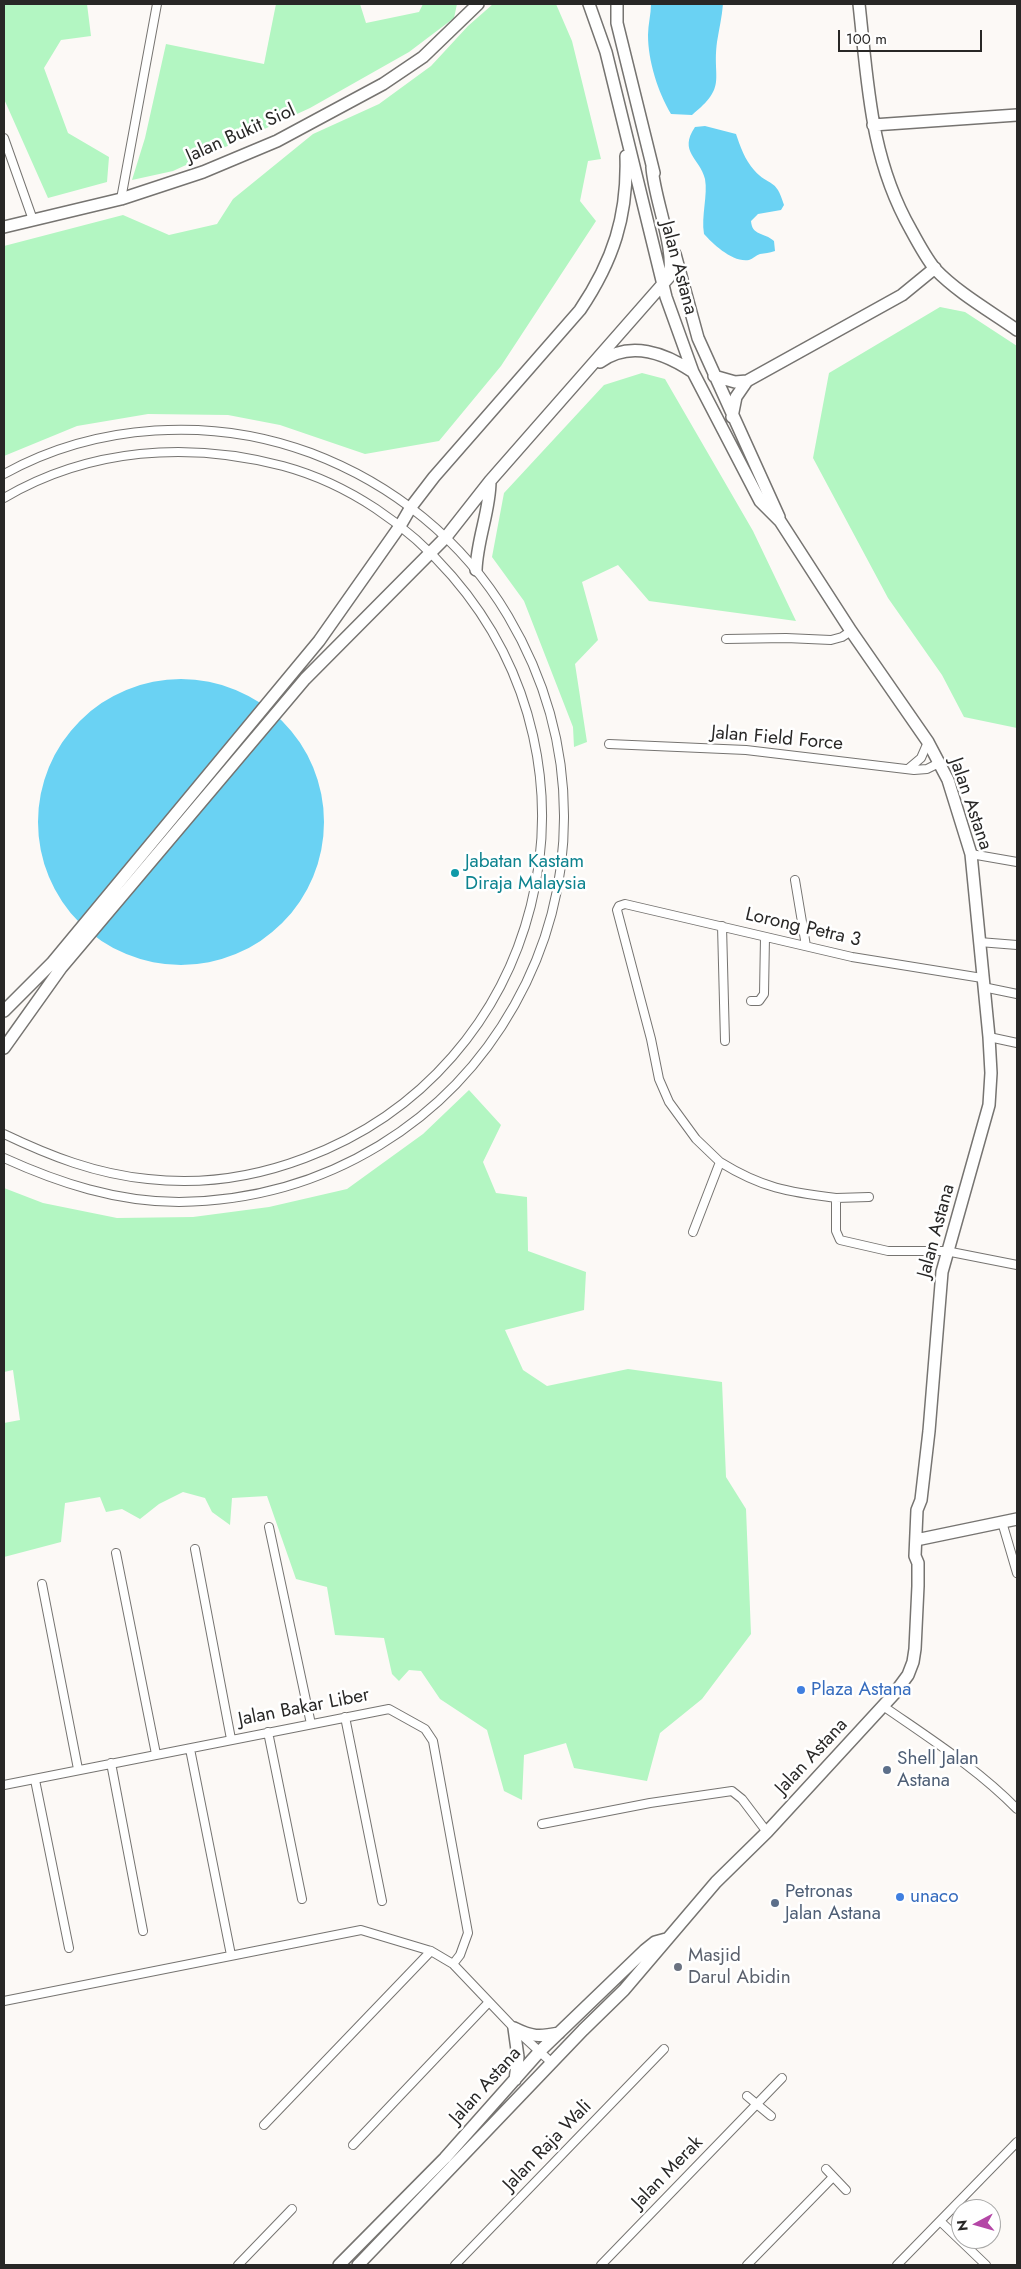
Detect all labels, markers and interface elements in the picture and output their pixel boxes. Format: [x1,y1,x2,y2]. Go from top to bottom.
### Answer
scale bar [841,20,985,52]
text: 100 m [846,28,887,50]
street label: Jalan Bukit Siol [183,100,299,168]
street label: Jalan Astana [655,219,701,317]
street label: Jalan Field Force [710,722,844,756]
street label: Jalan Astana [944,755,996,853]
place label: Jabatan Kastam Diraja Malaysia [465,851,586,895]
marker: Jabatan Kastam Diraja Malaysia [449,867,461,879]
street label: Lorong Petra 3 [743,904,863,952]
street label: Jalan Astana [914,1182,960,1280]
place label: Plaza Astana [811,1679,912,1701]
street label: Jalan Bakar Liber [237,1684,371,1732]
marker: Plaza Astana [795,1684,807,1696]
street label: Jalan Astana [771,1714,853,1800]
place label: Shell Jalan Astana [897,1748,979,1792]
marker: Shell Jalan Astana [881,1764,893,1776]
place label: Petronas Jalan Astana [785,1881,881,1925]
place label: unaco [910,1886,959,1908]
marker: unaco [894,1891,906,1903]
marker: Petronas Jalan Astana [769,1897,781,1909]
place label: Masjid Darul Abidin [688,1945,791,1989]
marker: Masjid Darul Abidin [672,1961,684,1973]
street label: Jalan Astana [445,2043,527,2129]
street label: Jalan Raja Wali [499,2096,597,2196]
street label: Jalan Merak [628,2132,708,2214]
north arrow [951,2199,1001,2249]
text: N [952,2219,973,2232]

